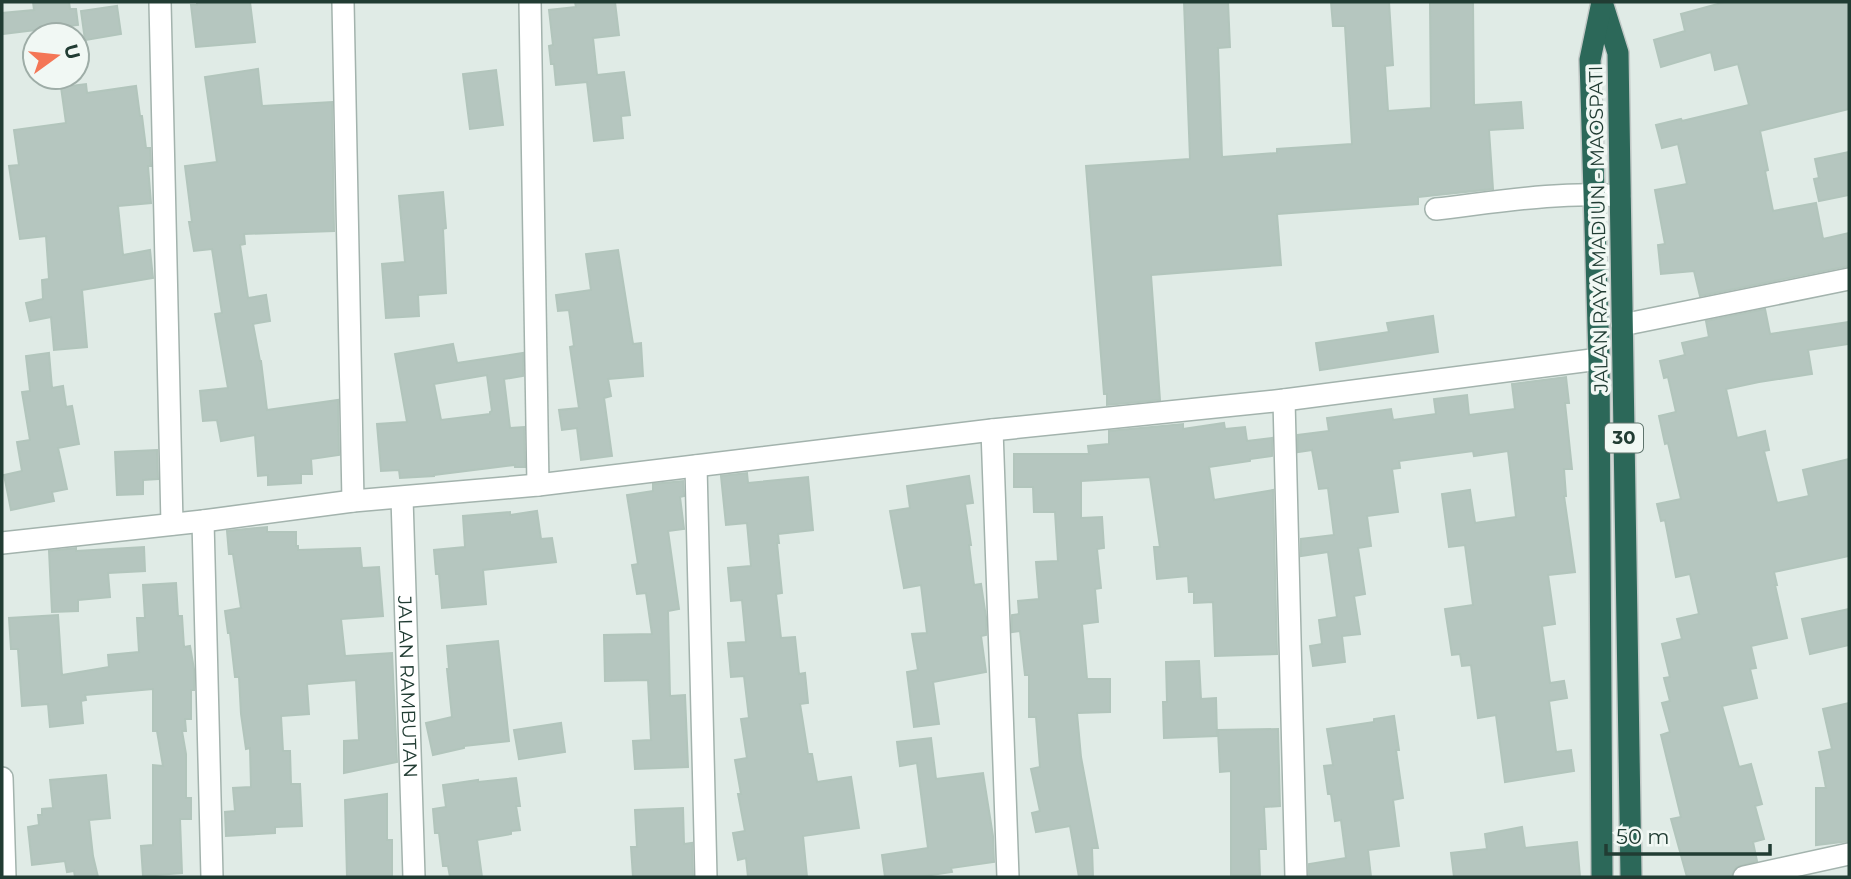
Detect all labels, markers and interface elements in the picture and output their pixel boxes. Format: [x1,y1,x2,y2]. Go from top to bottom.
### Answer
north arrow [21,21,91,91]
text: U [59,42,85,62]
street label: JALAN RAYA MADIUN - MAOSPATI [1584,65,1613,394]
road number: 30 [1605,424,1643,452]
street label: JALAN RAMBUTAN [393,595,422,778]
scale bar [1606,812,1770,856]
text: 50 m [1616,824,1670,849]

